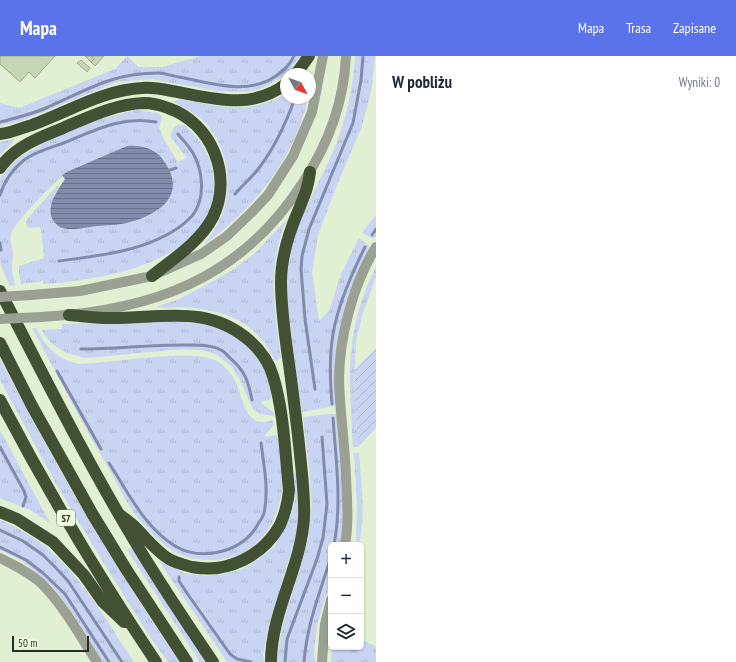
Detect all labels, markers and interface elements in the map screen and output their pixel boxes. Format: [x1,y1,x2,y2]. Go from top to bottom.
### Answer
text: Mapa [20,16,57,40]
text: Mapa [578,19,604,37]
text: Trasa [626,19,651,37]
text: Zapisane [673,19,716,37]
north arrow [280,68,316,104]
text: W pobliżu [392,71,452,93]
text: Wyniki: 0 [679,74,720,91]
road number: S7 [57,510,75,526]
map controls [328,542,364,650]
button: + [328,542,364,578]
button: − [328,578,364,614]
button: layers [328,614,364,650]
scale bar [12,634,89,653]
text: 50 m [18,636,37,650]

